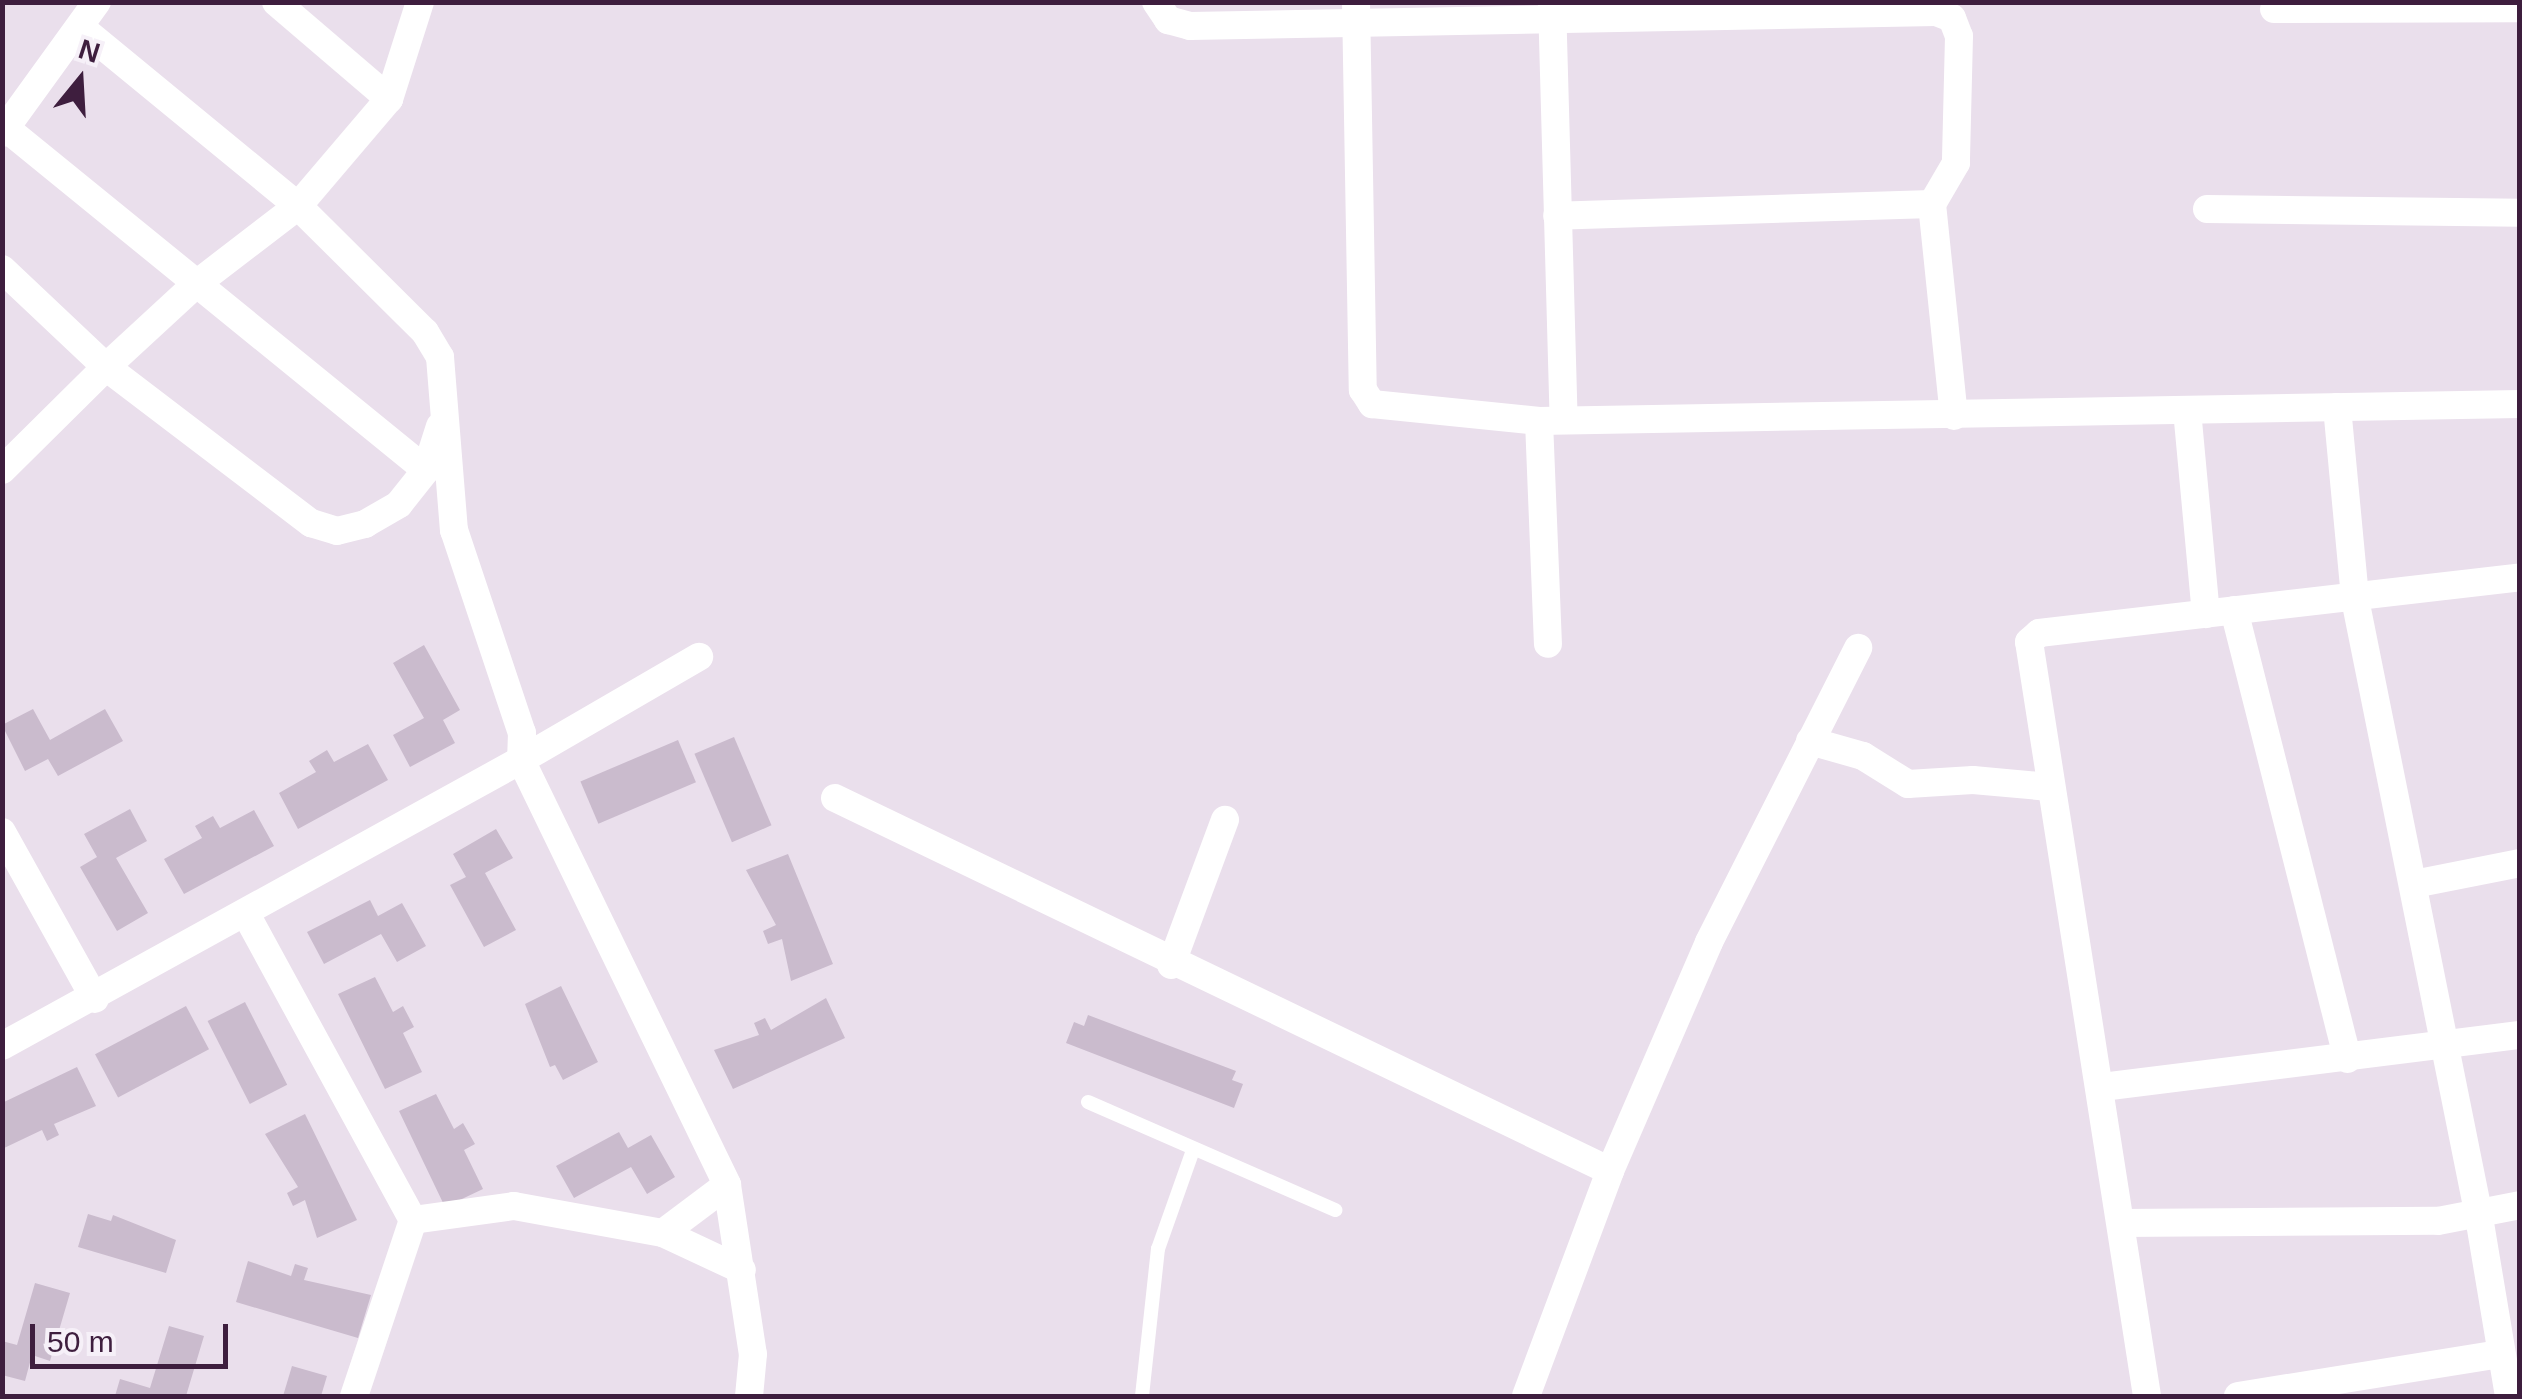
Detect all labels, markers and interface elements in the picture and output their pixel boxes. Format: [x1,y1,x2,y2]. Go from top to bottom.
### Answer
north arrow [30,30,130,130]
text: N [75,33,104,69]
scale bar [35,1304,232,1366]
text: 50 m [47,1325,114,1358]

